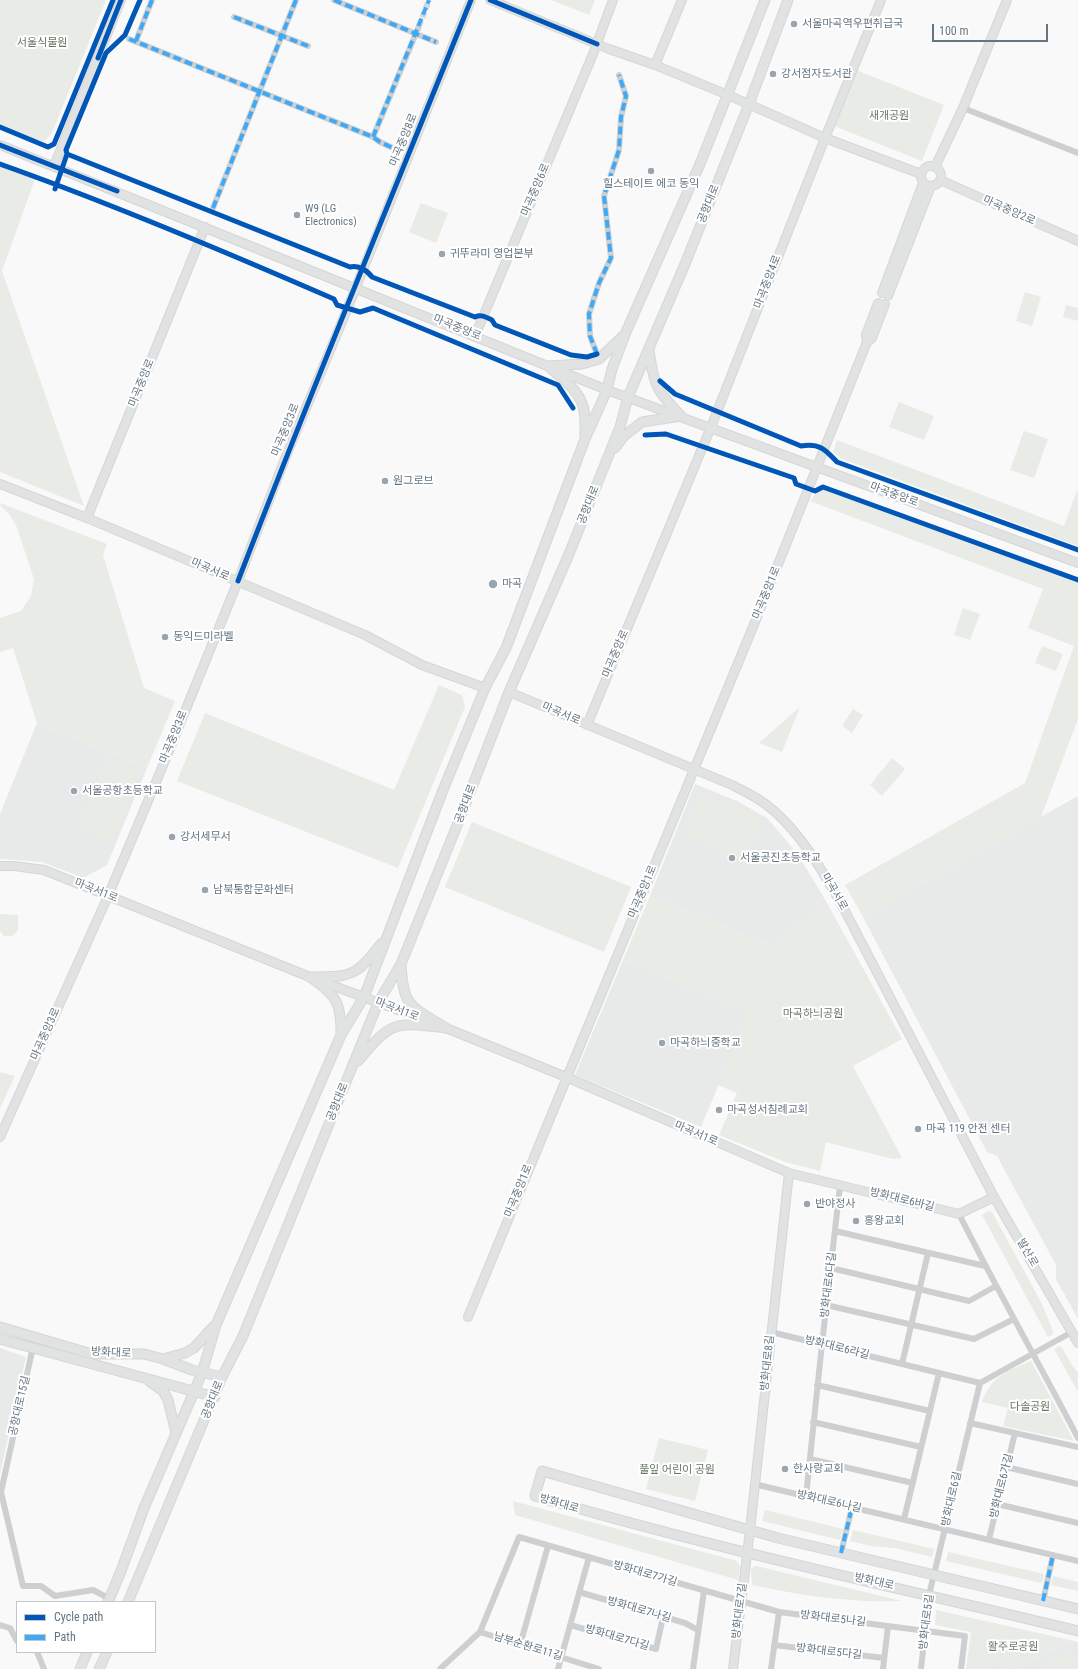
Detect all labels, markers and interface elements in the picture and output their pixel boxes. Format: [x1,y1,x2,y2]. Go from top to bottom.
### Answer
scale bar [934,16,1050,42]
place label: 서울마곡역우편취급국 [802,17,903,31]
marker: 서울마곡역우편취급국 [789,19,799,29]
text: 100 m [939,24,969,38]
park label: 서울식물원 [17,36,67,50]
place label: 강서점자도서관 [781,67,852,81]
marker: 강서점자도서관 [768,69,778,79]
park label: 새개공원 [869,109,909,123]
street label: 마곡중앙8로 [387,112,421,168]
street label: 마곡중앙6로 [519,162,553,218]
marker: 힐스테이트 에코 동익 [646,166,656,176]
place label: 힐스테이트 에코 동익 [603,177,699,191]
street label: 공항대로 [695,183,723,225]
street label: 마곡중앙2로 [981,194,1037,228]
place label: W9 (LG Electronics) [305,202,357,228]
marker: W9 (LG Electronics) [292,210,302,220]
place label: 귀뚜라미 영업본부 [450,247,533,261]
marker: 귀뚜라미 영업본부 [437,249,447,259]
street label: 마곡중앙4로 [752,253,784,311]
street label: 마곡중앙로 [431,312,483,344]
street label: 마곡중앙로 [126,357,158,409]
street label: 마곡중앙3로 [269,402,303,458]
place label: 원그로브 [393,474,433,488]
marker: 원그로브 [380,476,390,486]
street label: 마곡중앙로 [868,480,920,510]
street label: 공항대로 [575,484,603,526]
street label: 마곡서로 [189,556,231,584]
street label: 마곡중앙1로 [750,565,784,621]
place label: 마곡 [502,577,522,591]
marker: 마곡 [487,578,499,590]
street label: 마곡중앙로 [600,628,632,680]
place label: 동익드미라벨 [173,630,234,644]
marker: 동익드미라벨 [160,632,170,642]
street label: 마곡서로 [540,700,582,728]
street label: 마곡중앙3로 [157,709,191,765]
street label: 공항대로 [453,783,479,825]
place label: 서울공항초등학교 [82,784,163,798]
marker: 서울공항초등학교 [69,786,79,796]
place label: 강서세무서 [180,830,231,844]
marker: 강서세무서 [167,832,177,842]
place label: 서울공진초등학교 [740,851,821,865]
marker: 서울공진초등학교 [727,853,737,863]
street label: 마곡중앙1로 [626,864,660,920]
street label: 마곡서로 [818,871,850,913]
street label: 마곡서1로 [72,876,120,906]
place label: 남북통합문화센터 [213,883,294,897]
marker: 남북통합문화센터 [200,885,210,895]
street label: 마곡서1로 [373,996,421,1024]
street label: 마곡중앙3로 [29,1006,63,1062]
park label: 마곡하늬공원 [783,1007,843,1021]
place label: 마곡하늬중학교 [670,1036,741,1050]
marker: 마곡하늬중학교 [657,1038,667,1048]
street label: 공항대로 [324,1081,352,1123]
place label: 마곡성서침례교회 [727,1103,808,1117]
marker: 마곡성서침례교회 [714,1105,724,1115]
street label: 마곡서1로 [672,1119,720,1149]
place label: 마곡 119 안전 센터 [926,1122,1011,1136]
marker: 마곡 119 안전 센터 [913,1124,923,1134]
street label: 마곡중앙1로 [502,1163,536,1219]
street label: 방화대로6바길 [868,1186,936,1214]
place label: 반야정사 [815,1197,855,1211]
marker: 반야정사 [802,1199,812,1209]
place label: 흥왕교회 [864,1214,904,1228]
marker: 흥왕교회 [851,1216,861,1226]
street label: 발산로 [1014,1237,1040,1269]
street label: 방화대로6다길 [818,1251,840,1319]
street label: 방화대로8길 [759,1334,777,1392]
street label: 방화대로6라길 [803,1334,871,1362]
street label: 방화대로 [90,1345,132,1361]
street label: 공항대로15길 [7,1375,33,1437]
street label: 공항대로 [199,1379,227,1421]
park label: 다솔공원 [1010,1400,1050,1414]
street label: 방화대로6가길 [988,1452,1016,1520]
place label: 한사랑교회 [793,1462,844,1476]
park label: 풀잎 어린이 공원 [639,1463,715,1477]
marker: 한사랑교회 [780,1464,790,1474]
street label: 방화대로6길 [939,1470,965,1528]
street label: 방화대로6나길 [795,1488,863,1516]
street label: 방화대로 [538,1492,580,1516]
street label: 방화대로7가길 [611,1559,679,1589]
street label: 방화대로 [853,1571,895,1593]
street label: 방화대로7길 [730,1582,750,1640]
street label: 방화대로5길 [917,1593,937,1651]
street label: 방화대로7나길 [605,1595,673,1625]
legend [16,1601,156,1653]
street label: 방화대로5나길 [799,1608,867,1630]
text: Cycle path [54,1610,103,1624]
street label: 방화대로7다길 [583,1623,651,1653]
text: Path [54,1630,76,1644]
street label: 남부순환로11길 [492,1630,564,1664]
park label: 활주로공원 [988,1640,1038,1654]
street label: 방화대로5다길 [795,1641,863,1663]

